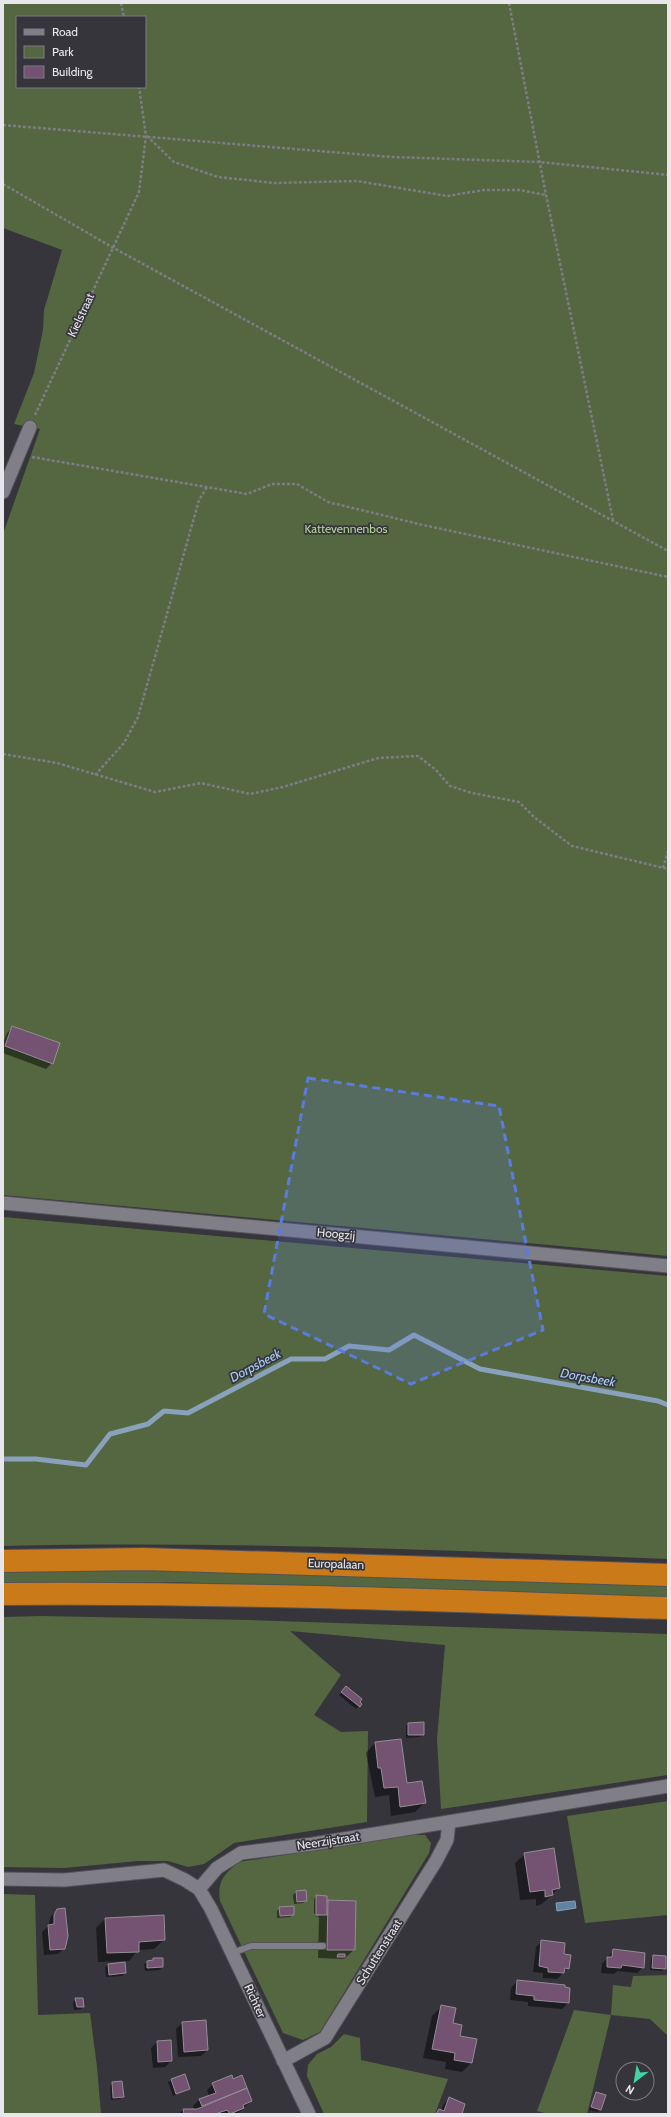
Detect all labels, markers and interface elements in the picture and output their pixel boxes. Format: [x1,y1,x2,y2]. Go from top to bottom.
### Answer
legend [16,16,146,88]
text: Road [52,24,78,39]
text: Park [52,44,74,59]
text: Building [52,64,94,79]
street label: Kielstraat [64,290,97,339]
park label: Kattevennenbos [304,521,388,536]
street label: Hoogzij [316,1224,356,1243]
water label: Dorpsbeek [227,1345,284,1385]
water label: Dorpsbeek [559,1364,617,1390]
street label: Europalaan [308,1555,365,1572]
street label: Neerzijstraat [296,1828,360,1853]
street label: Schuttenstraat [353,1916,405,1987]
street label: Richter [241,1982,270,2020]
north arrow [615,2061,655,2101]
text: N [623,2082,637,2098]

